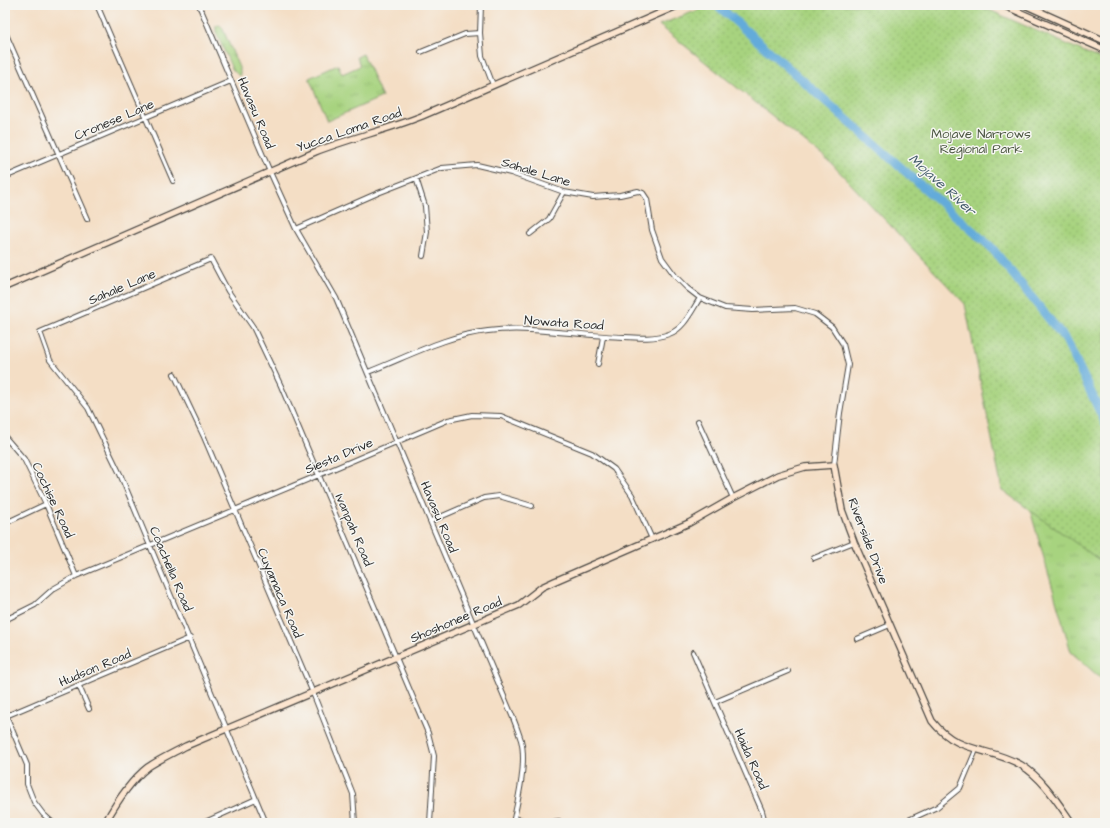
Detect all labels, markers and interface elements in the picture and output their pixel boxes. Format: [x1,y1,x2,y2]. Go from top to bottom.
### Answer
street label: Havasu Road [233,74,279,152]
street label: Cronese Lane [71,95,157,145]
street label: Yucca Loma Road [294,103,404,156]
park label: Mojave Narrows Regional Park [931,125,1031,159]
water label: Mojave River [904,149,981,221]
street label: Sahale Lane [499,153,573,191]
street label: Sahale Lane [86,265,158,309]
street label: Nowata Road [524,311,605,335]
street label: Siesta Drive [302,434,376,478]
street label: Cochise Road [28,459,79,541]
street label: Havasu Road [416,478,462,556]
street label: Ivanpah Road [331,491,377,569]
street label: Riverside Drive [843,495,893,587]
street label: Coachella Road [145,524,197,615]
street label: Cuyamaca Road [252,545,307,641]
street label: Shoshonee Road [407,592,505,647]
street label: Hudson Road [56,645,134,691]
street label: Haida Road [730,726,773,793]

